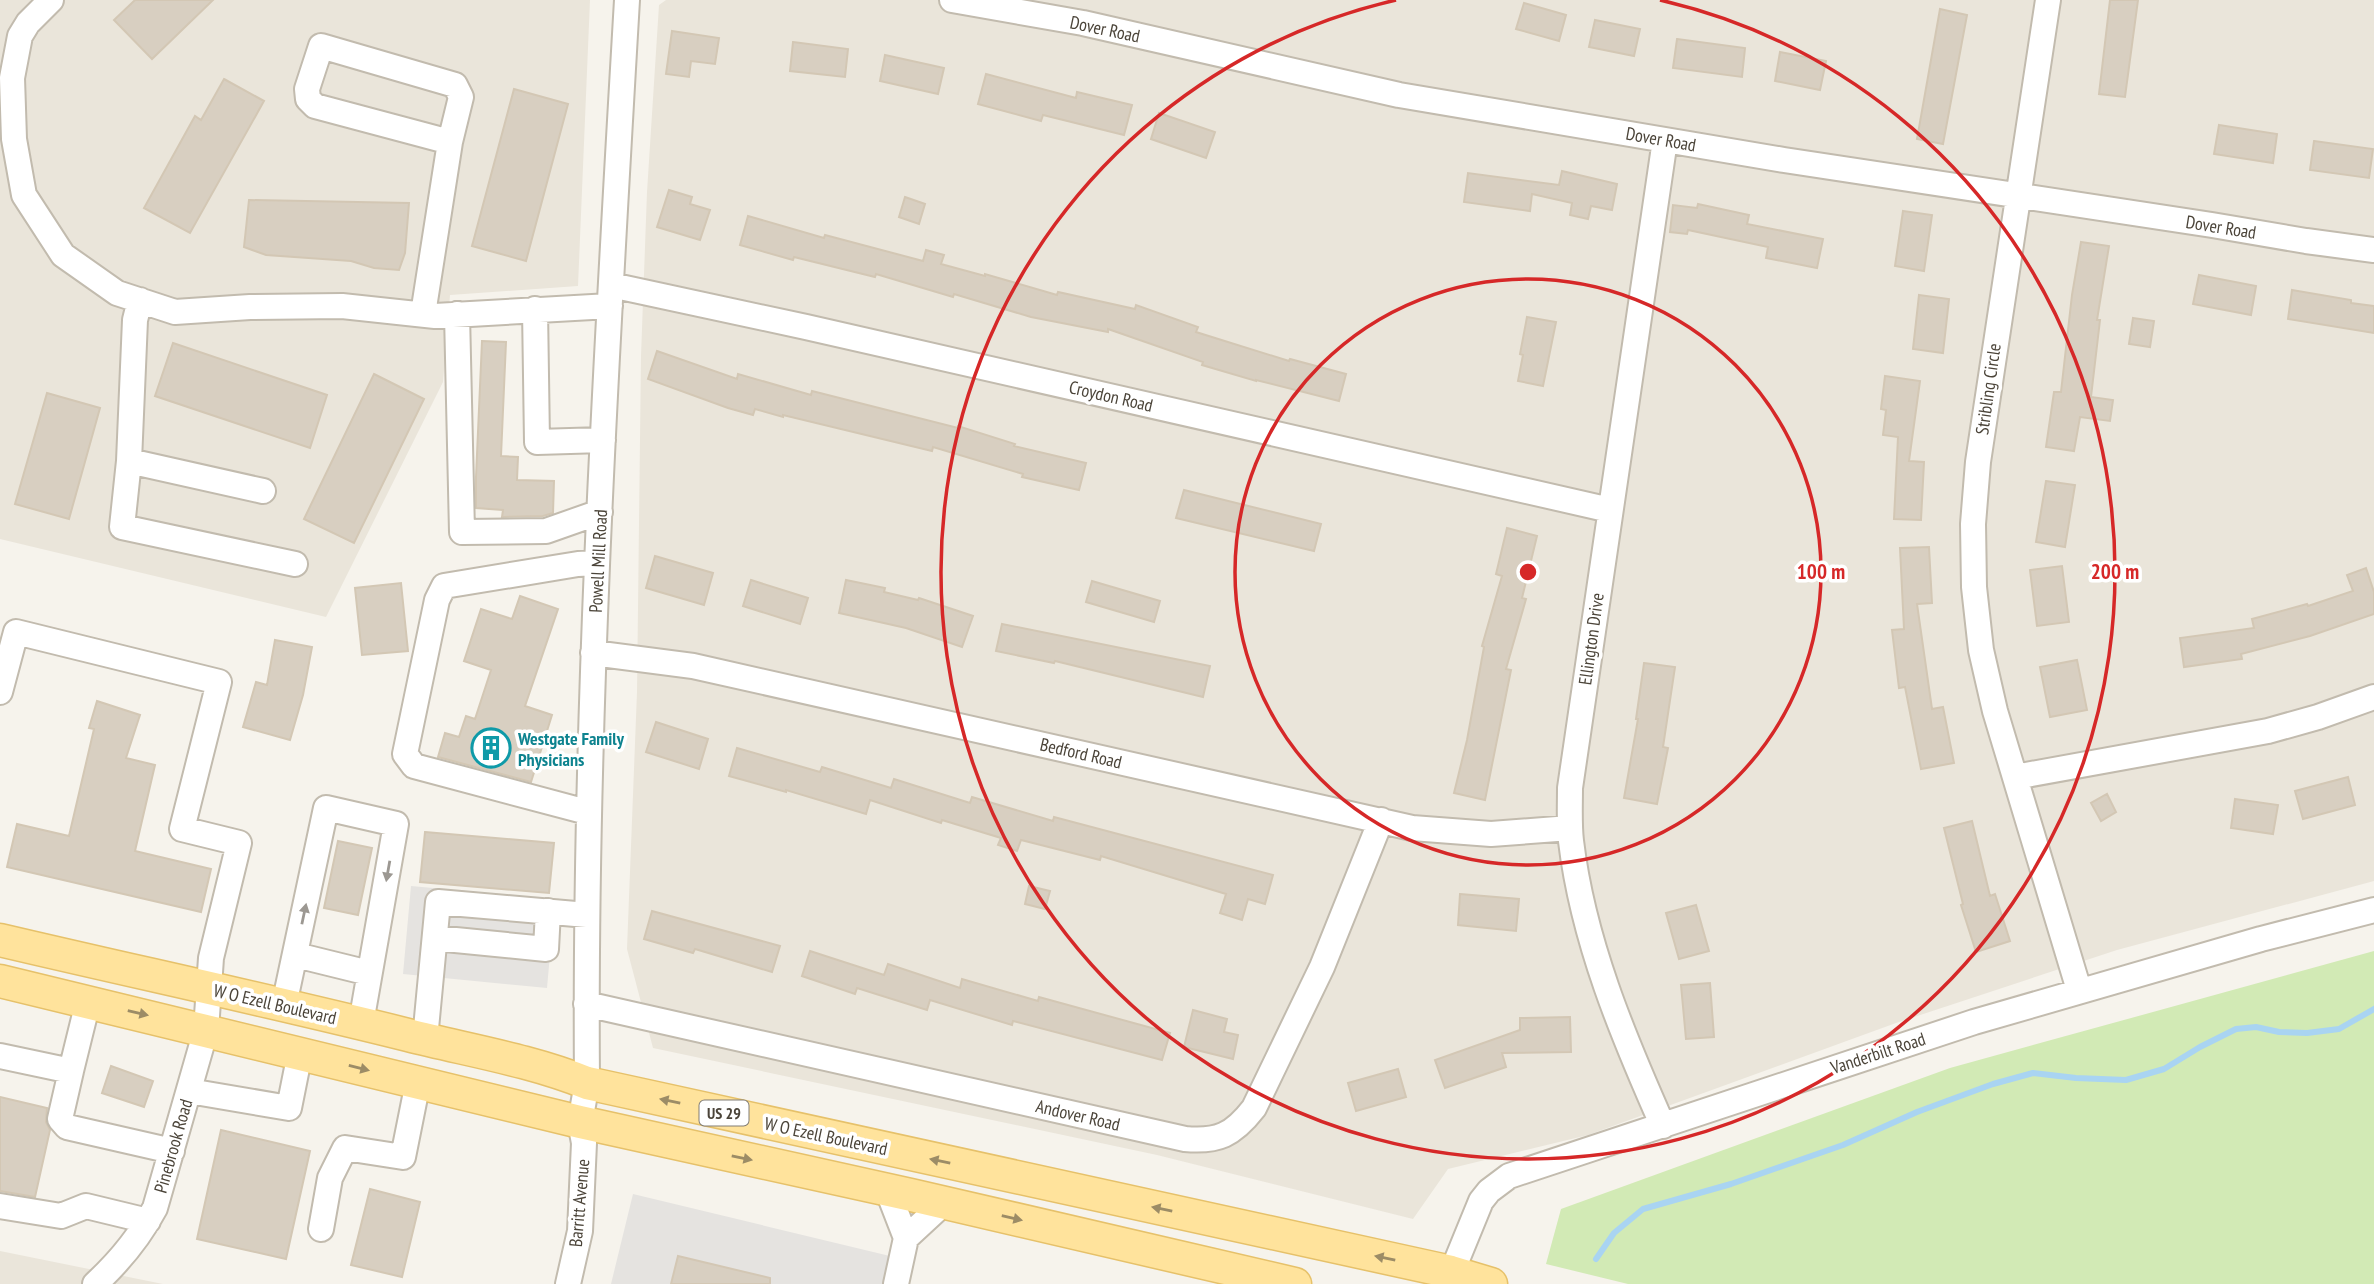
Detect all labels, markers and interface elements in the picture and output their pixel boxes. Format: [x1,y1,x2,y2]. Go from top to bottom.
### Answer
street label: Dover Road [1068,10,1142,48]
street label: Dover Road [1624,122,1698,156]
street label: Dover Road [2184,210,2258,244]
street label: Stribling Circle [1970,342,2006,436]
street label: Croydon Road [1067,375,1155,417]
street label: Powell Mill Road [584,509,612,613]
text: 100 m [1797,558,1845,585]
text: 200 m [2091,558,2139,585]
centre of rings [1516,560,1540,584]
street label: Ellington Drive [1573,591,1609,687]
building icon: Westgate Family Physicians [470,727,512,769]
place label: Westgate Family Physicians [517,727,625,771]
street label: Bedford Road [1038,732,1124,774]
one-way arrow [382,860,393,882]
one-way arrow [299,903,310,925]
street label: W O Ezell Boulevard [211,979,339,1029]
one-way arrow [127,1008,149,1019]
street label: Vanderbilt Road [1827,1027,1928,1079]
one-way arrow [348,1063,370,1074]
street label: Andover Road [1034,1094,1122,1136]
street label: Pinebrook Road [149,1096,197,1196]
one-way arrow [659,1096,681,1107]
road number: US 29 [700,1100,748,1126]
street label: W O Ezell Boulevard [762,1112,890,1160]
one-way arrow [731,1152,753,1163]
one-way arrow [929,1155,951,1166]
street label: Barritt Avenue [564,1158,594,1248]
one-way arrow [1151,1203,1173,1214]
one-way arrow [1001,1213,1023,1224]
one-way arrow [1374,1252,1396,1263]

